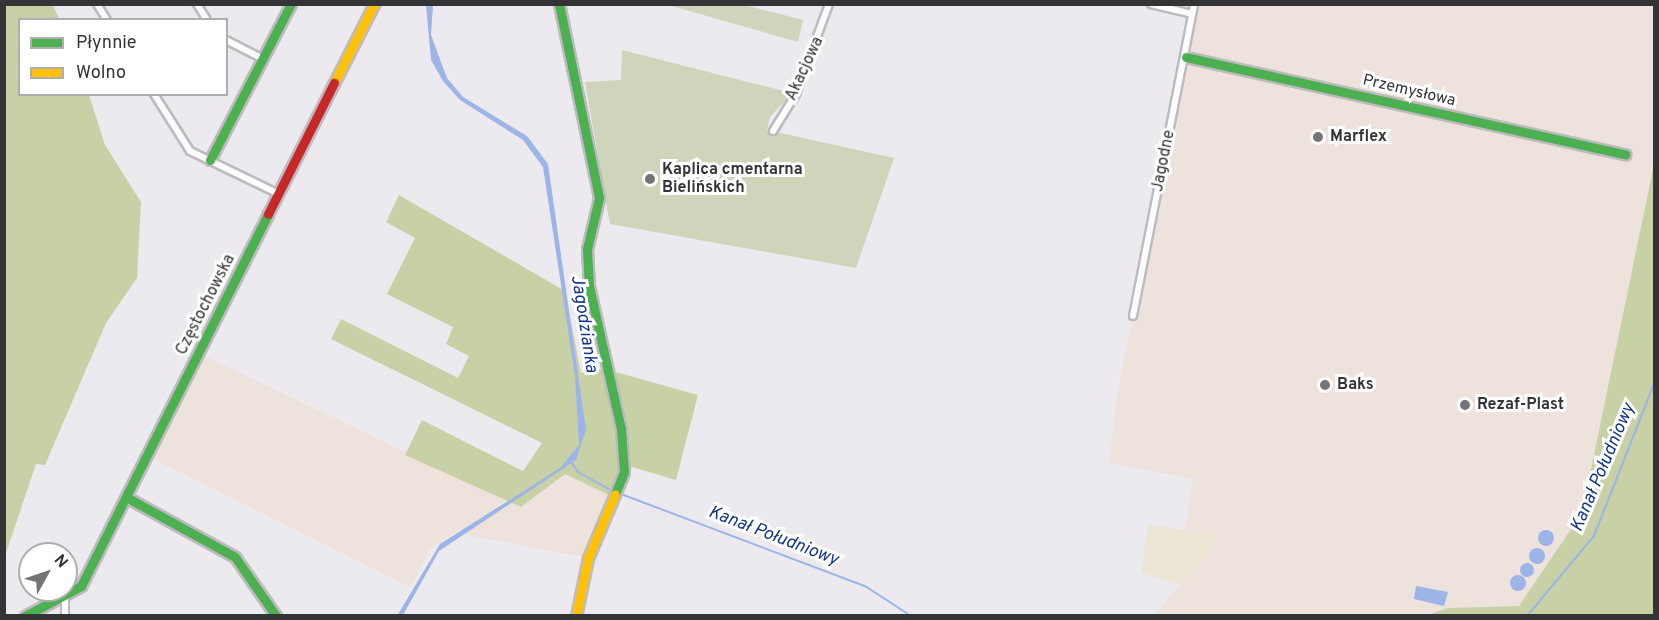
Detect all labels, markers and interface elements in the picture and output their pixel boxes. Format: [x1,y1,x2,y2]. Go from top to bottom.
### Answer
legend [18,18,228,96]
text: Płynnie [76,32,137,55]
street label: Akacjowa [782,34,828,104]
text: Wolno [76,62,126,85]
street label: Przemysłowa [1361,71,1457,111]
place label: Marflex [1330,127,1387,147]
street label: Jagodne [1149,129,1179,193]
marker: Marflex [1311,130,1325,144]
place label: Kaplica cmentarna Bielińskich [662,160,803,198]
marker: Kaplica cmentarna Bielińskich [643,172,657,186]
street label: Częstochowska [172,251,240,359]
water label: Jagodzianka [565,274,601,374]
place label: Baks [1337,375,1374,395]
marker: Baks [1318,378,1332,392]
place label: Rezaf-Plast [1477,395,1564,415]
marker: Rezaf-Plast [1458,398,1472,412]
water label: Kanał Południowy [1567,401,1641,535]
water label: Kanał Południowy [705,502,841,572]
north arrow [18,542,78,602]
text: N [49,551,72,573]

